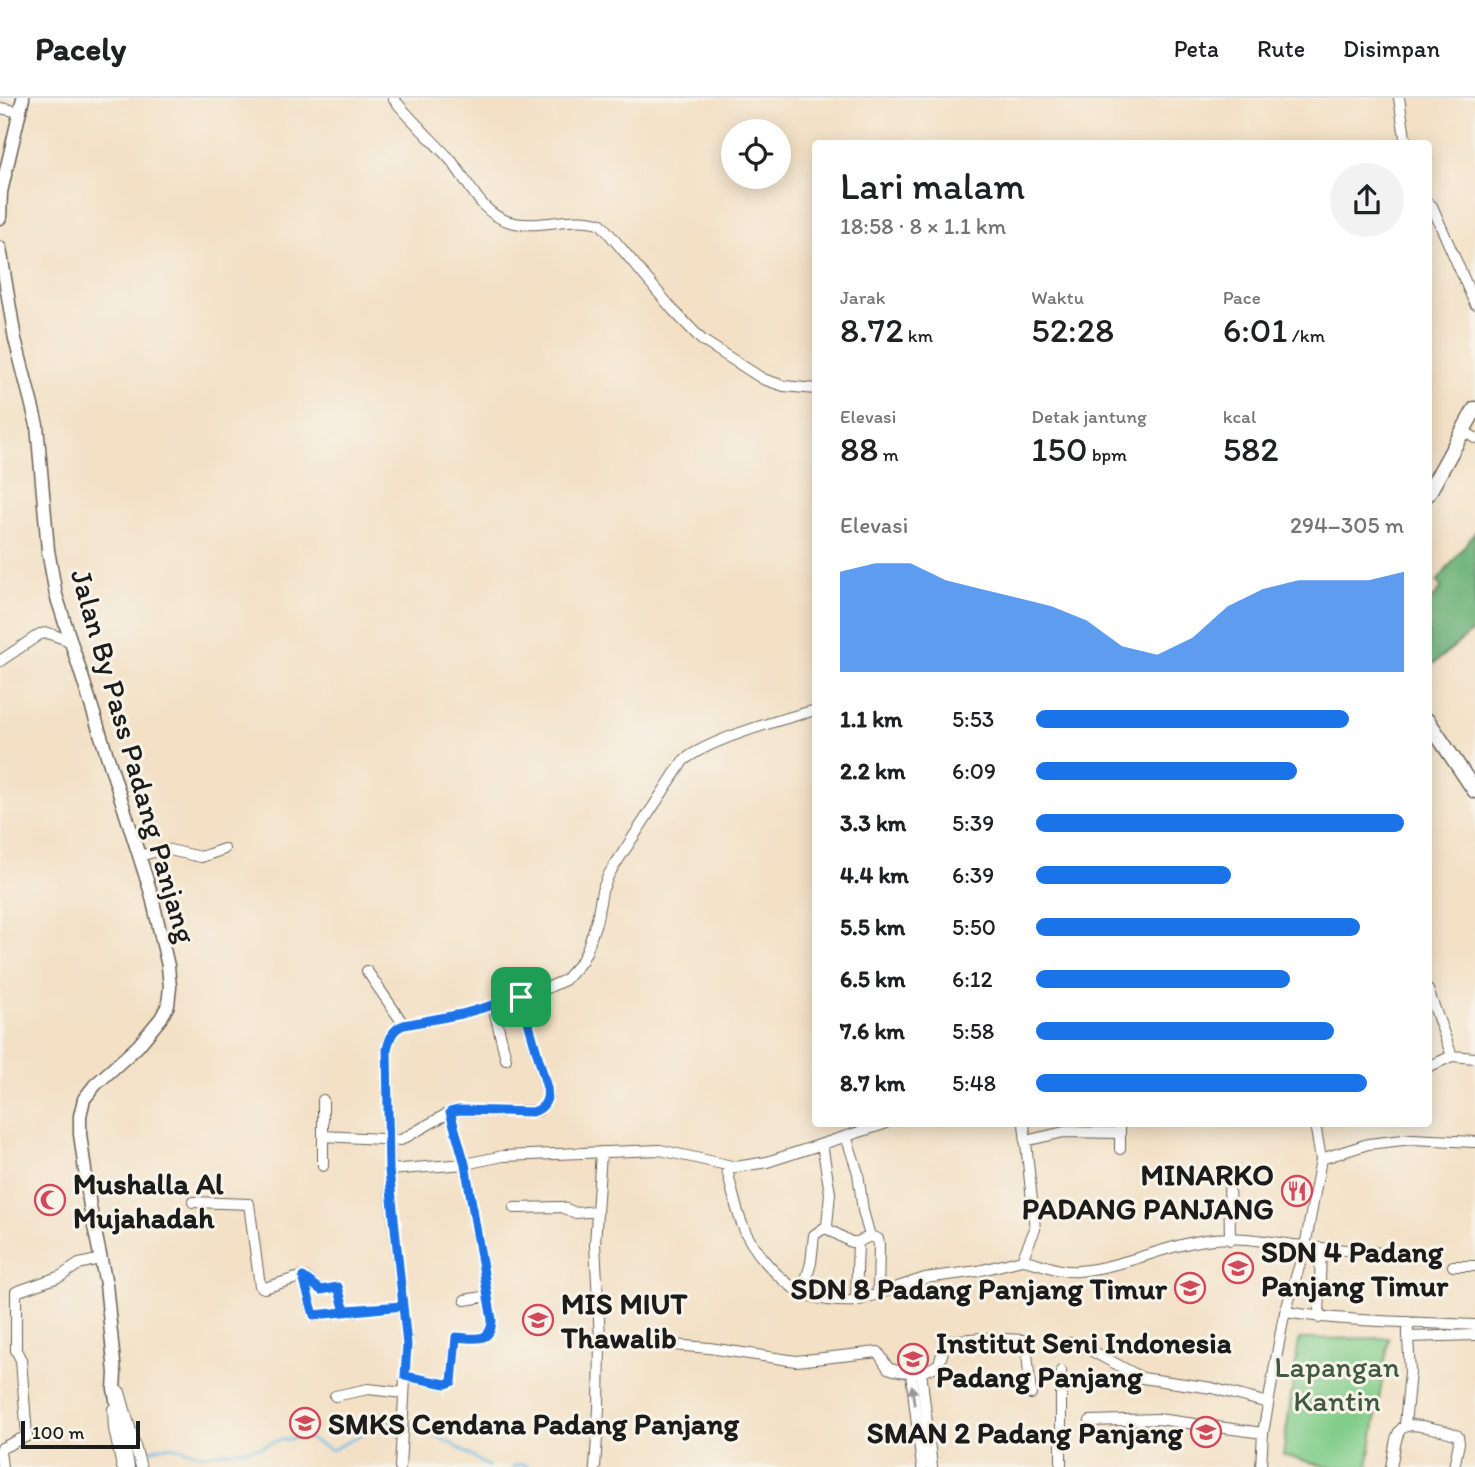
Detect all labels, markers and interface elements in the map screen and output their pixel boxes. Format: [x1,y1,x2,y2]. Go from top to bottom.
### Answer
text: Pacely [35,29,126,68]
text: Peta [1174,34,1219,63]
text: Rute [1257,34,1305,63]
text: Disimpan [1343,34,1440,63]
map controls [721,119,791,189]
button: locate [721,119,791,189]
text: Lari malam [840,163,1025,209]
button: share [1330,163,1404,237]
text: 18:58 · 8 × 1.1 km [840,212,1006,240]
text: Jarak [840,286,885,309]
text: Waktu [1031,286,1084,309]
text: Pace [1223,286,1261,309]
text: 8.72 [840,309,904,351]
text: 52:28 [1031,309,1114,351]
text: 6:01 [1223,309,1288,351]
text: km [904,324,933,347]
text: /km [1288,324,1325,347]
text: Elevasi [840,405,896,428]
text: Detak jantung [1031,405,1147,428]
text: kcal [1223,405,1256,428]
text: 88 [840,428,878,470]
text: 150 [1031,428,1088,470]
text: 582 [1223,428,1279,470]
text: m [878,443,899,466]
text: bpm [1088,443,1127,466]
text: Elevasi [840,511,908,539]
text: 294–305 m [1290,511,1404,539]
street label: Jalan By Pass Padang Panjang [63,565,205,948]
text: 1.1 km [840,705,903,733]
text: 5:53 [952,705,994,733]
text: 2.2 km [840,757,905,785]
text: 6:09 [952,757,996,785]
text: 3.3 km [840,809,906,837]
text: 5:39 [952,809,994,837]
text: 4.4 km [840,861,909,889]
text: 6:39 [952,861,994,889]
text: 5.5 km [840,913,905,941]
text: 5:50 [952,913,996,941]
text: 6.5 km [840,965,905,993]
text: 6:12 [952,965,993,993]
pin [491,967,551,1027]
icon: arrive [502,978,540,1016]
text: 7.6 km [840,1017,905,1045]
text: 5:58 [952,1017,994,1045]
text: 8.7 km [840,1069,905,1097]
text: 5:48 [952,1069,996,1097]
place label: MINARKO PADANG PANJANG [1022,1156,1274,1227]
place label: Mushalla Al Mujahadah [73,1165,224,1236]
restaurant icon: MINARKO PADANG PANJANG [1280,1174,1314,1208]
mosque icon: Mushalla Al Mujahadah [33,1183,67,1217]
place label: SDN 4 Padang Panjang Timur [1261,1233,1449,1304]
school or university icon: SDN 4 Padang Panjang Timur [1221,1251,1255,1285]
place label: SDN 8 Padang Panjang Timur [791,1270,1168,1307]
school or university icon: SDN 8 Padang Panjang Timur [1173,1271,1207,1305]
place label: MIS MIUT Thawalib [560,1285,688,1356]
school or university icon: MIS MIUT Thawalib [521,1303,555,1337]
place label: Institut Seni Indonesia Padang Panjang [936,1324,1232,1395]
school or university icon: Institut Seni Indonesia Padang Panjang [896,1342,930,1376]
park label: Lapangan Kantin [1274,1348,1400,1419]
one-way arrow [908,1384,919,1406]
place label: SMKS Cendana Padang Panjang [328,1405,739,1442]
school or university icon: SMKS Cendana Padang Panjang [288,1406,322,1440]
place label: SMAN 2 Padang Panjang [867,1414,1184,1451]
school or university icon: SMAN 2 Padang Panjang [1189,1415,1223,1449]
scale bar [21,1418,140,1450]
text: 100 m [32,1421,84,1444]

